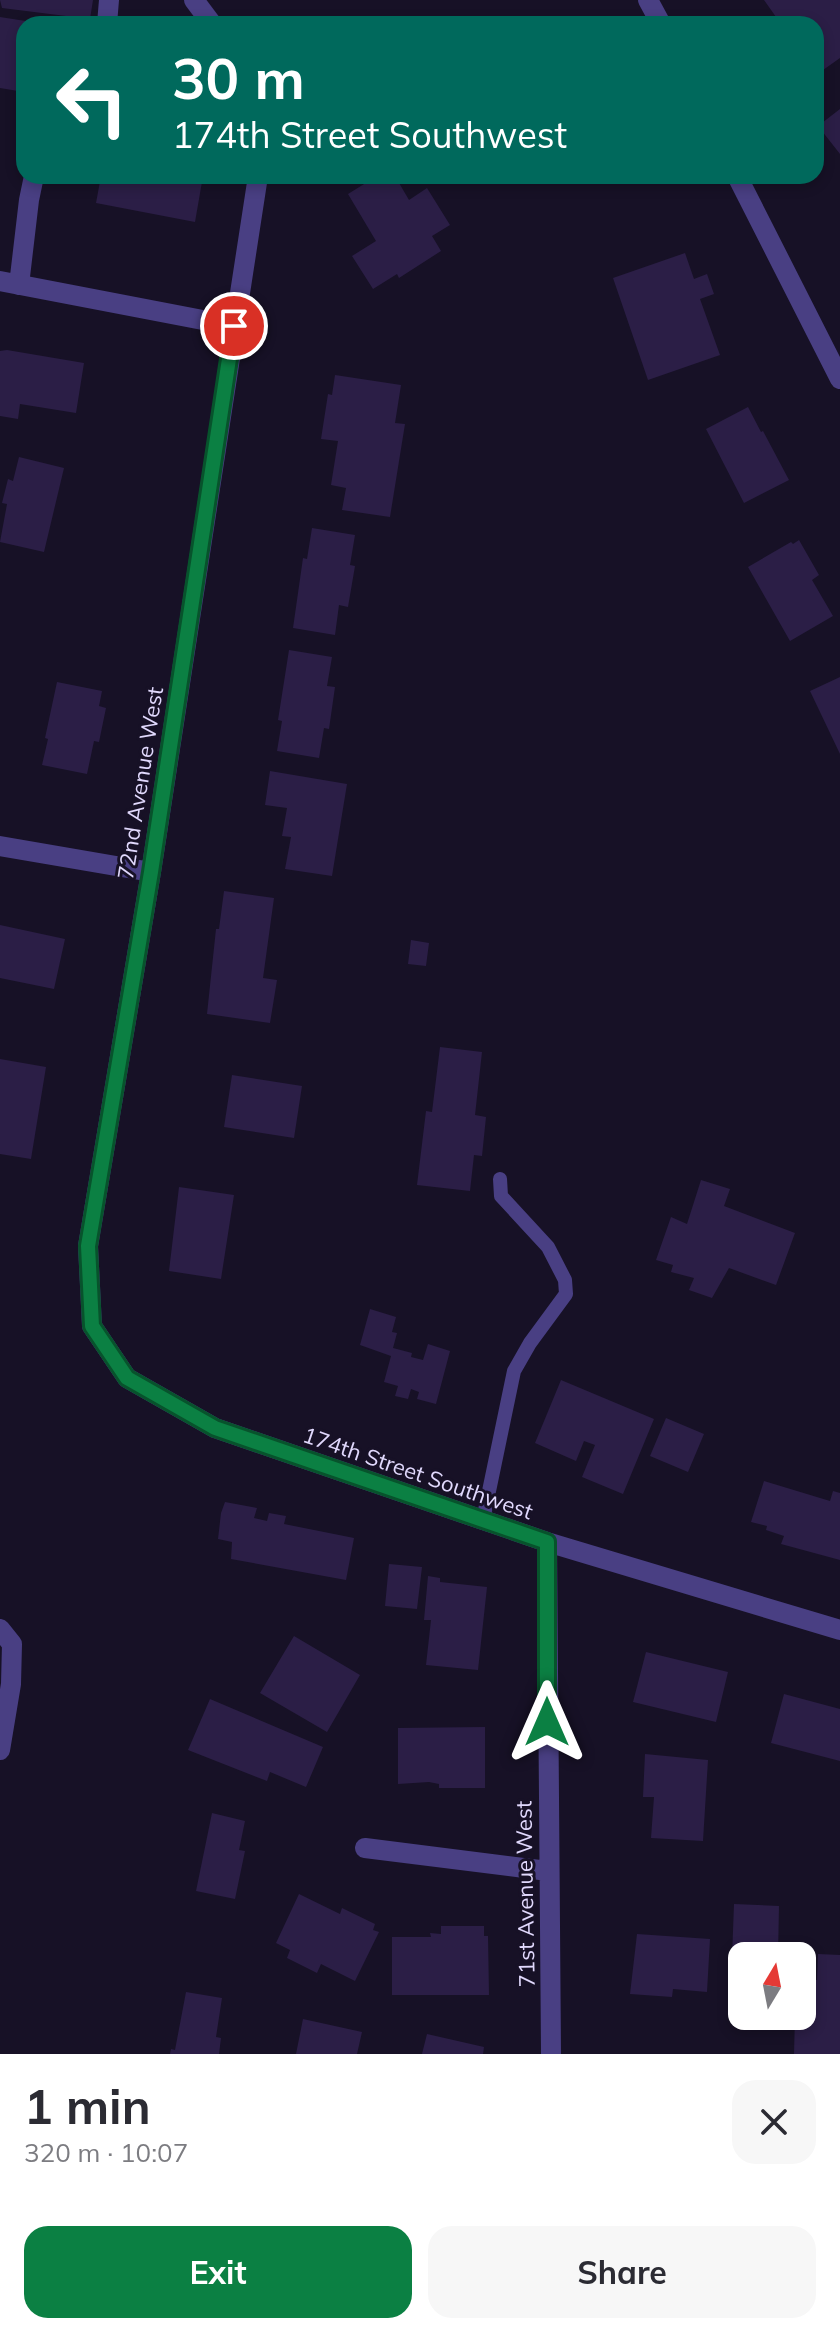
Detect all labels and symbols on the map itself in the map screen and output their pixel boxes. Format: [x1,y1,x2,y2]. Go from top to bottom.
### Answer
pin [200,292,268,360]
street label: 72nd Avenue West [111,685,169,881]
street label: 174th Street Southwest [299,1420,537,1526]
position arrow [505,1680,589,1764]
street label: 71st Avenue West [509,1800,541,1988]
north arrow [728,1942,816,2030]

